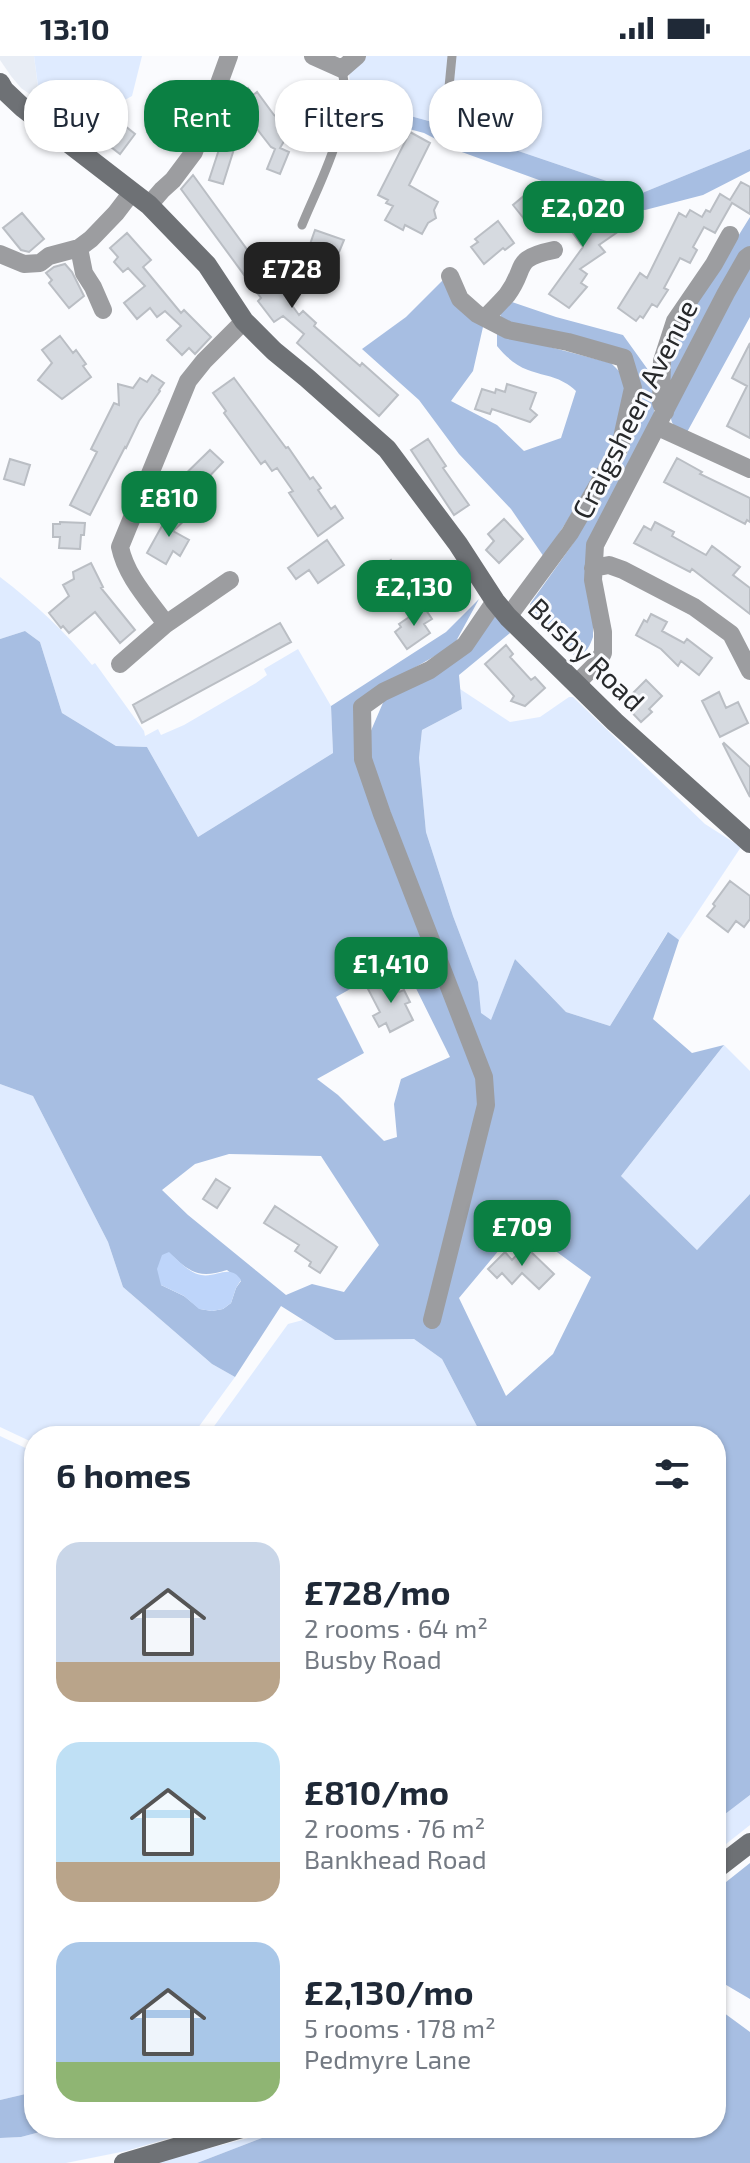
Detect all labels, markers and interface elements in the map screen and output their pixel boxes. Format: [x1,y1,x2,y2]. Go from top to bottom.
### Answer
text: 13:10 [40,10,110,46]
chip: Buy [24,80,128,152]
chip: Rent [144,80,259,152]
chip: Filters [275,80,413,152]
chip: New [429,80,542,152]
pin: £2,020 [518,181,648,249]
text: £2,020 [541,191,625,222]
pin: £728 [245,242,339,310]
text: £728 [262,252,322,283]
street label: Craigsheen Avenue [564,294,704,524]
pin: £810 [122,471,216,539]
text: £810 [139,481,199,512]
pin: £2,130 [349,560,479,628]
text: £2,130 [375,570,453,601]
street label: Busby Road [522,590,652,718]
pin: £1,410 [326,937,456,1005]
text: £1,410 [353,947,429,978]
pin: £709 [475,1200,569,1268]
text: £709 [492,1210,552,1241]
icon: filters [650,1452,694,1496]
text: 6 homes [56,1454,191,1495]
text: £728/mo [304,1571,451,1612]
icon: home [120,1574,216,1670]
text: 2 rooms · 64 m² [304,1612,488,1643]
text: Busby Road [304,1643,442,1674]
text: £810/mo [304,1771,449,1812]
icon: home [120,1774,216,1870]
text: 2 rooms · 76 m² [304,1812,485,1843]
text: Bankhead Road [304,1843,487,1874]
text: £2,130/mo [304,1971,474,2012]
icon: home [120,1974,216,2070]
text: 5 rooms · 178 m² [304,2012,496,2043]
text: Pedmyre Lane [304,2043,471,2074]

